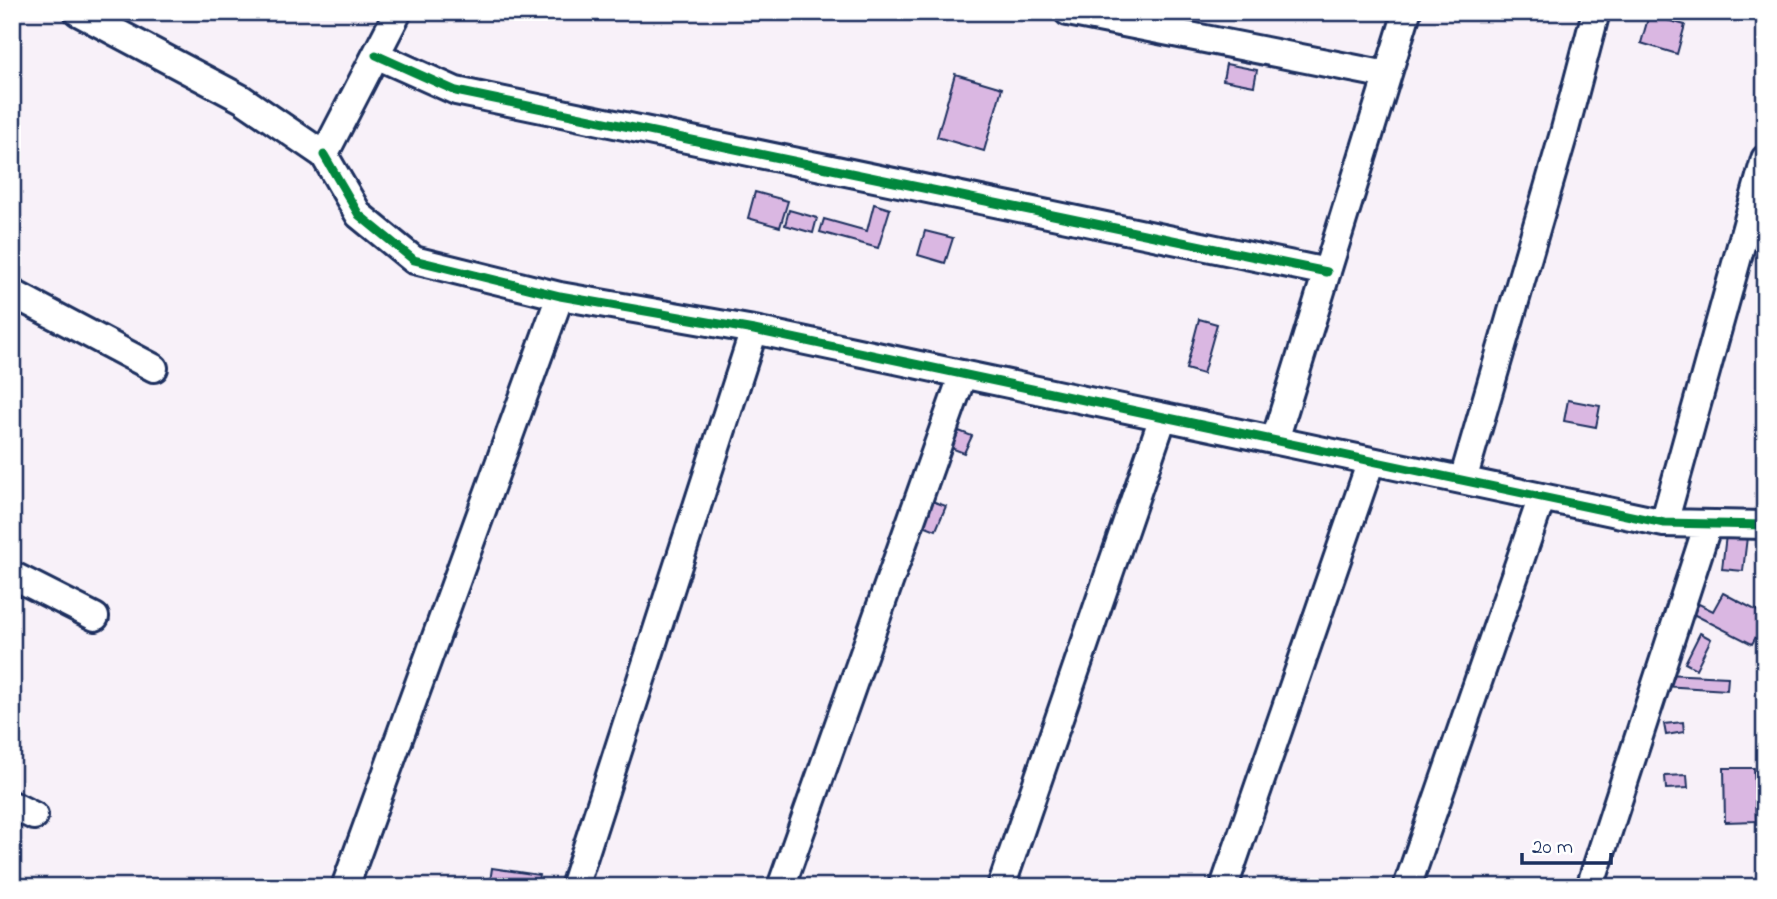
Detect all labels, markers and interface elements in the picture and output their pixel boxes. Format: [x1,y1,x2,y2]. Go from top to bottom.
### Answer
scale bar [1522,822,1611,866]
text: 20 m [1532,833,1573,863]

